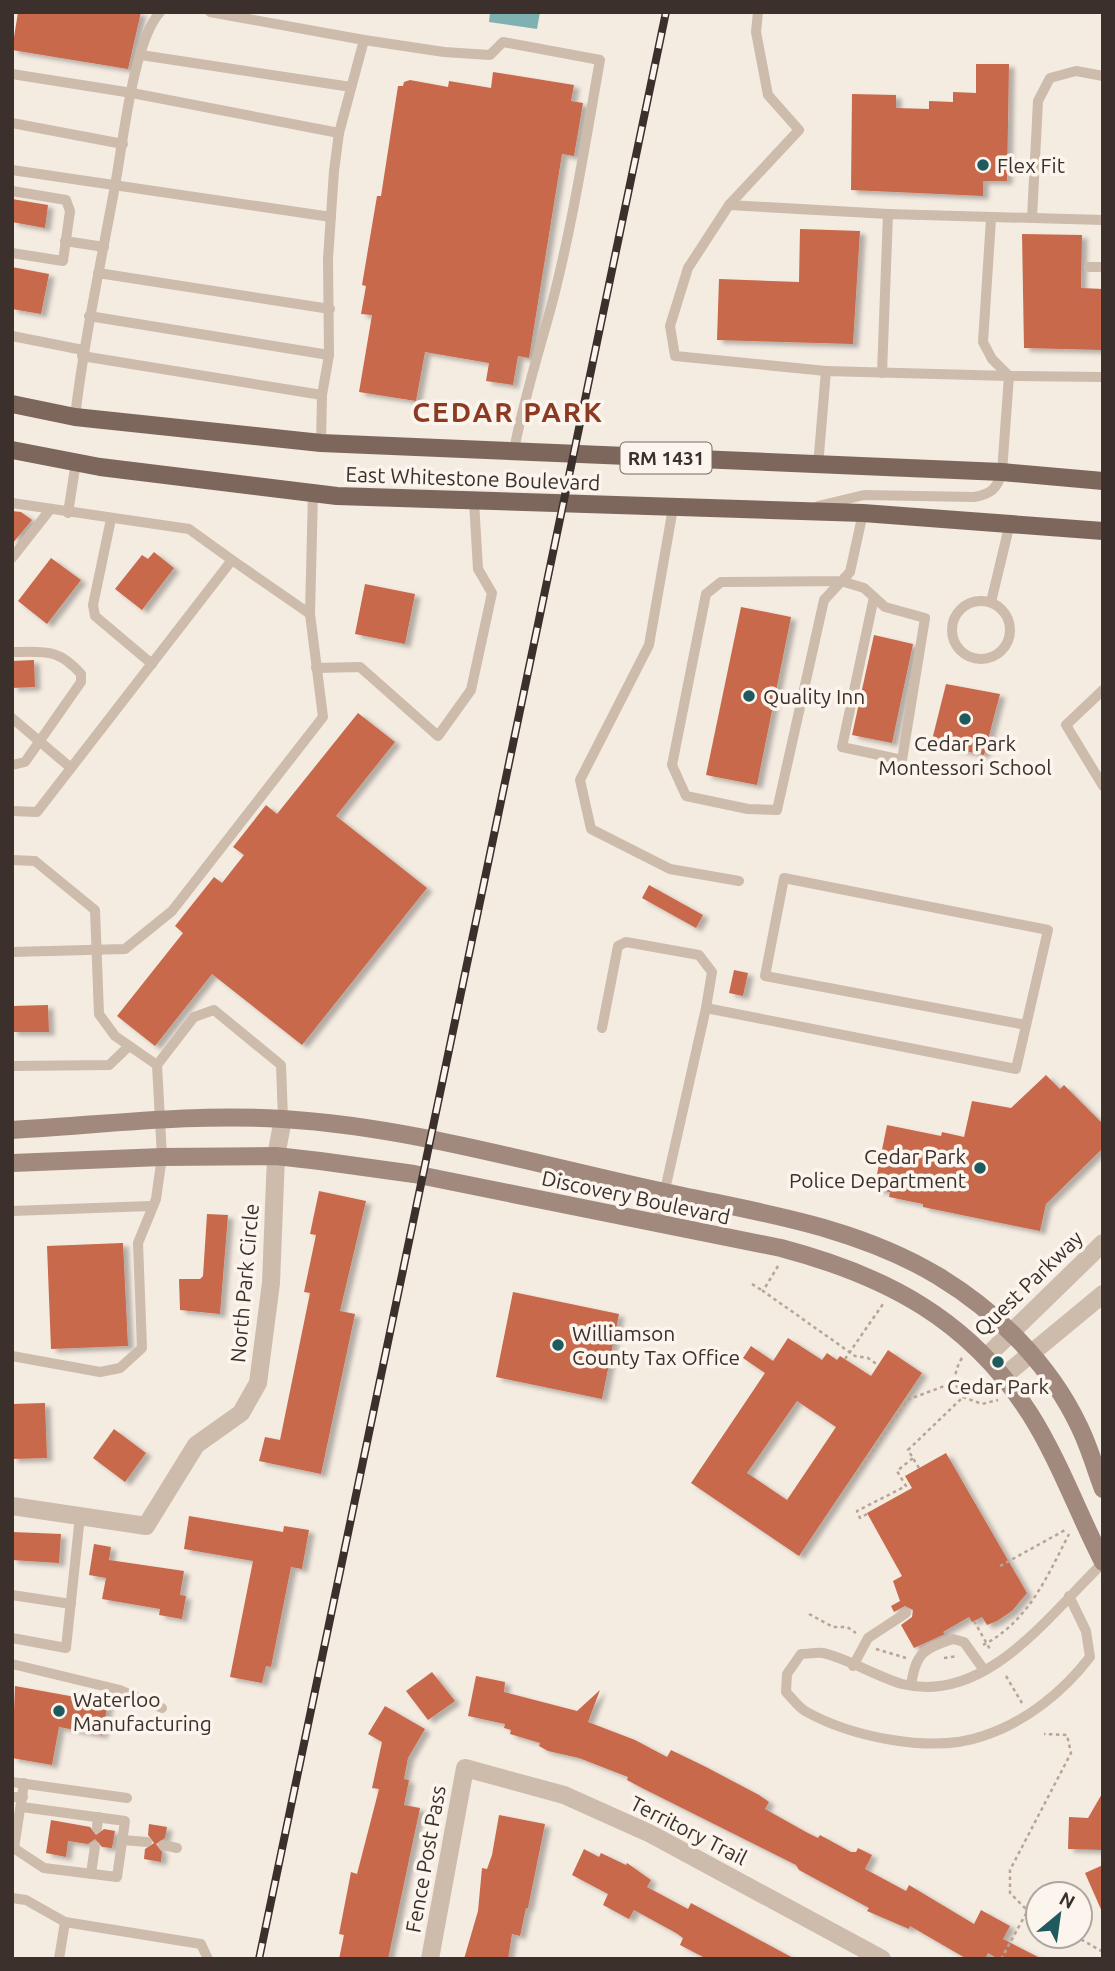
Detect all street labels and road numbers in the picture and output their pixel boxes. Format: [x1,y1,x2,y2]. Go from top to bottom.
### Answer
road number: RM 1431 [620,442,712,474]
street label: East Whitestone Boulevard [345,462,601,494]
street label: Discovery Boulevard [540,1165,732,1229]
street label: North Park Circle [225,1202,263,1364]
street label: Quest Parkway [969,1225,1087,1341]
street label: Fence Post Pass [400,1784,450,1934]
street label: Territory Trail [627,1790,751,1870]

